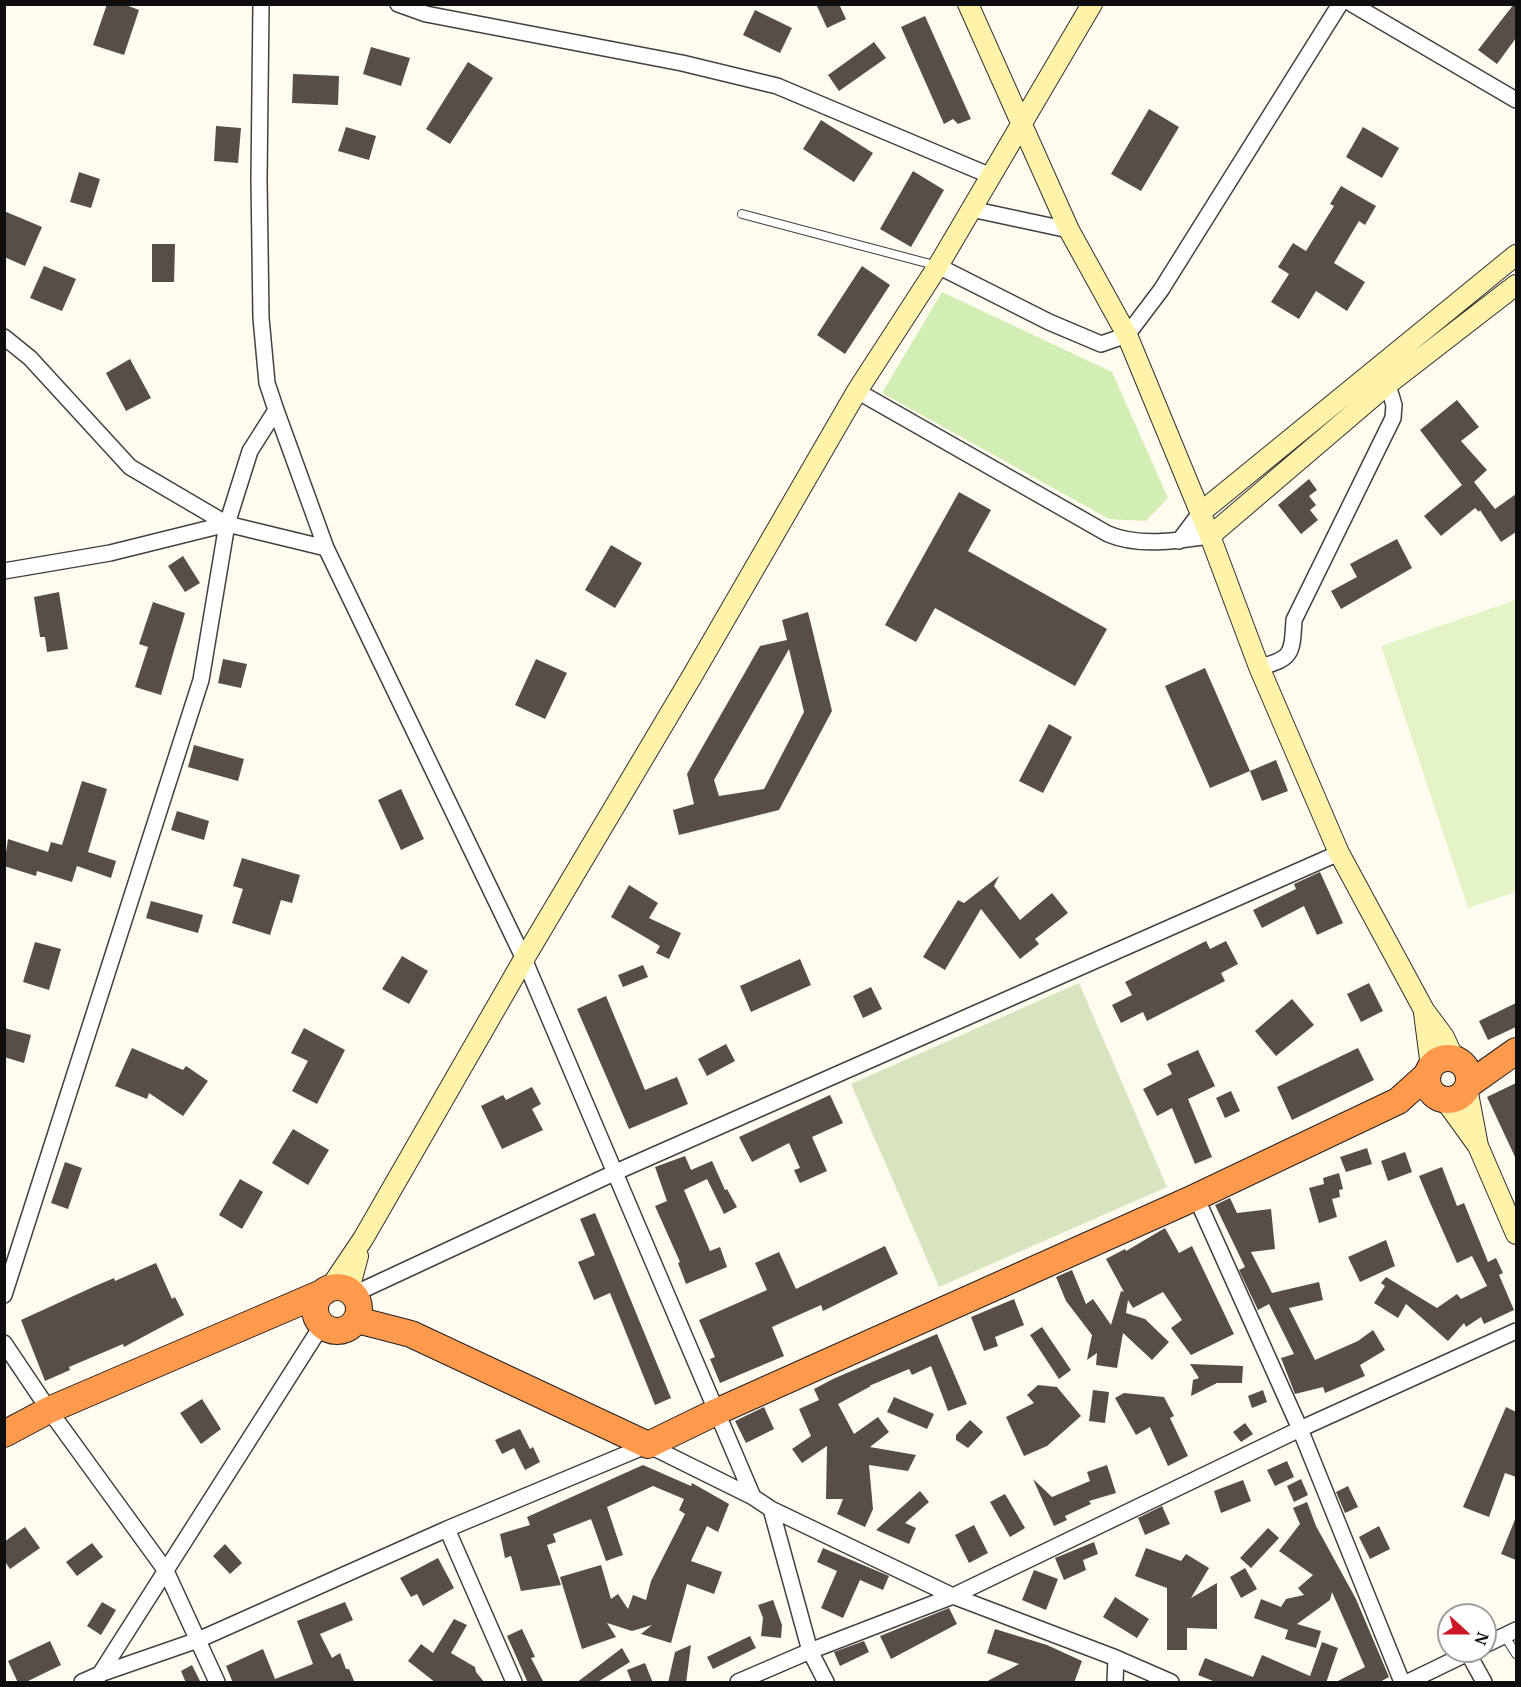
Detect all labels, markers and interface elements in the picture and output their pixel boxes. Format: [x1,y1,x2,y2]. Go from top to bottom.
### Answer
north arrow [1437,1603,1497,1663]
text: N [1469,1629,1494,1648]

